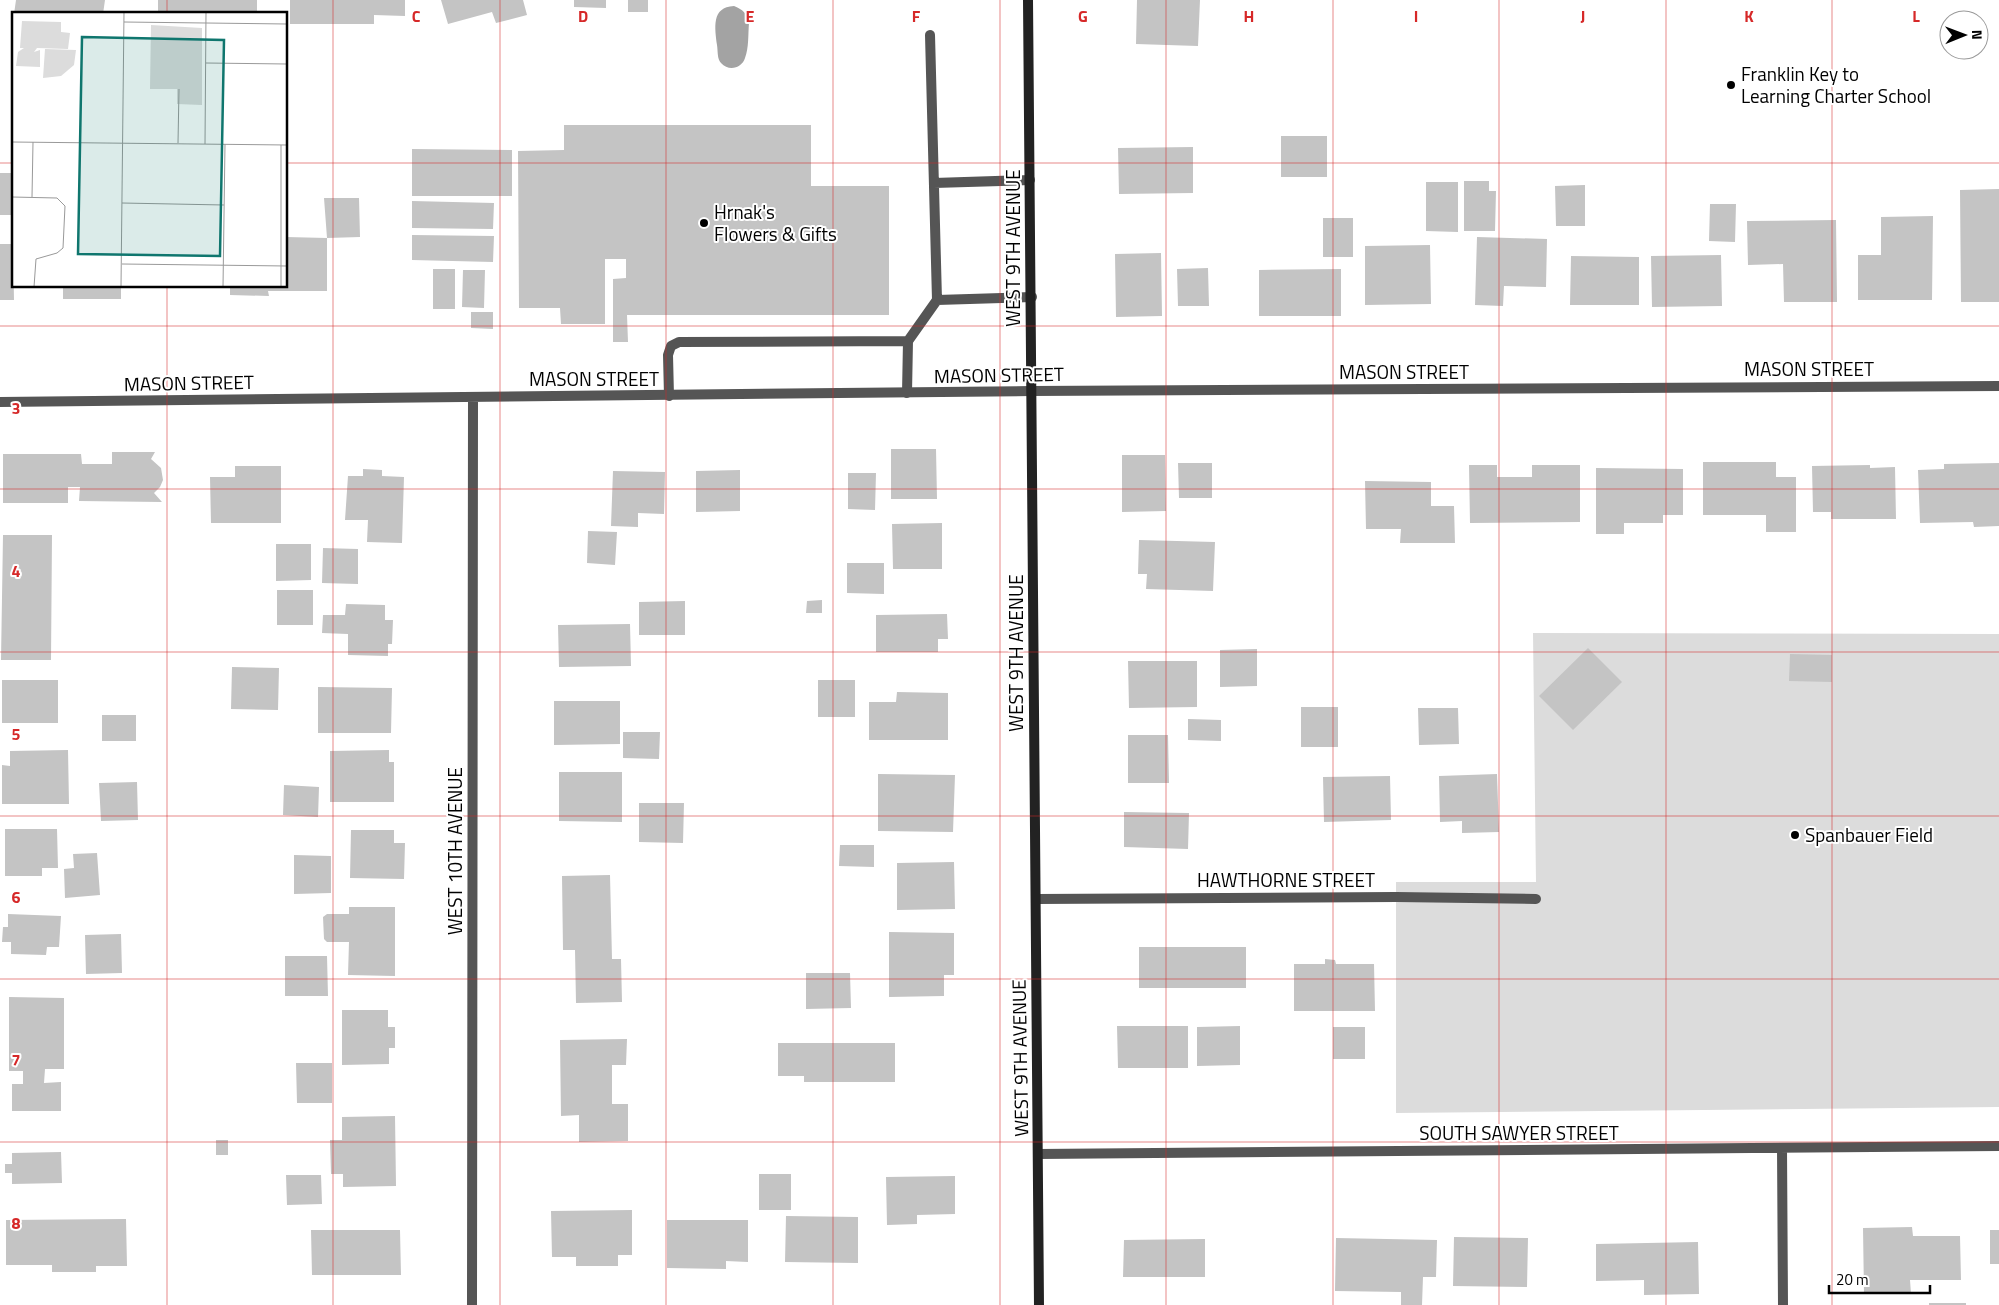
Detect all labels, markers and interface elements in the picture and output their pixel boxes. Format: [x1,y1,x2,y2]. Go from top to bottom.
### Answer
text: C [412,4,421,28]
text: D [578,4,588,28]
text: E [746,4,755,28]
text: F [912,4,921,28]
text: G [1078,4,1088,28]
text: H [1244,4,1254,28]
text: I [1414,4,1418,28]
text: J [1581,4,1585,28]
text: K [1744,4,1754,28]
text: L [1912,4,1920,28]
north arrow [1939,10,1989,60]
inset map [12,12,288,288]
text: N [1967,30,1988,40]
place label: Franklin Key to Learning Charter School [1741,59,1931,110]
marker: Franklin Key to Learning Charter School [1725,79,1737,91]
street label: WEST 9TH AVENUE [998,169,1027,327]
place label: Hrnak's Flowers & Gifts [714,197,837,248]
marker: Hrnak's Flowers & Gifts [698,217,710,229]
street label: MASON STREET [1744,354,1874,383]
street label: MASON STREET [1339,357,1469,386]
street label: MASON STREET [934,359,1064,390]
street label: MASON STREET [529,364,659,393]
street label: MASON STREET [124,367,254,398]
text: 3 [12,396,20,420]
text: 4 [12,559,21,583]
street label: WEST 9TH AVENUE [1001,574,1030,732]
text: 5 [12,722,21,746]
street label: WEST 10TH AVENUE [440,767,469,935]
place label: Spanbauer Field [1805,820,1933,849]
marker: Spanbauer Field [1789,829,1801,841]
street label: HAWTHORNE STREET [1197,865,1375,894]
text: 6 [12,885,21,909]
street label: WEST 9TH AVENUE [1004,979,1035,1137]
text: 7 [12,1048,20,1072]
street label: SOUTH SAWYER STREET [1419,1118,1619,1147]
text: 8 [12,1211,21,1235]
scale bar [1829,1262,1930,1294]
text: 20 m [1836,1268,1869,1291]

